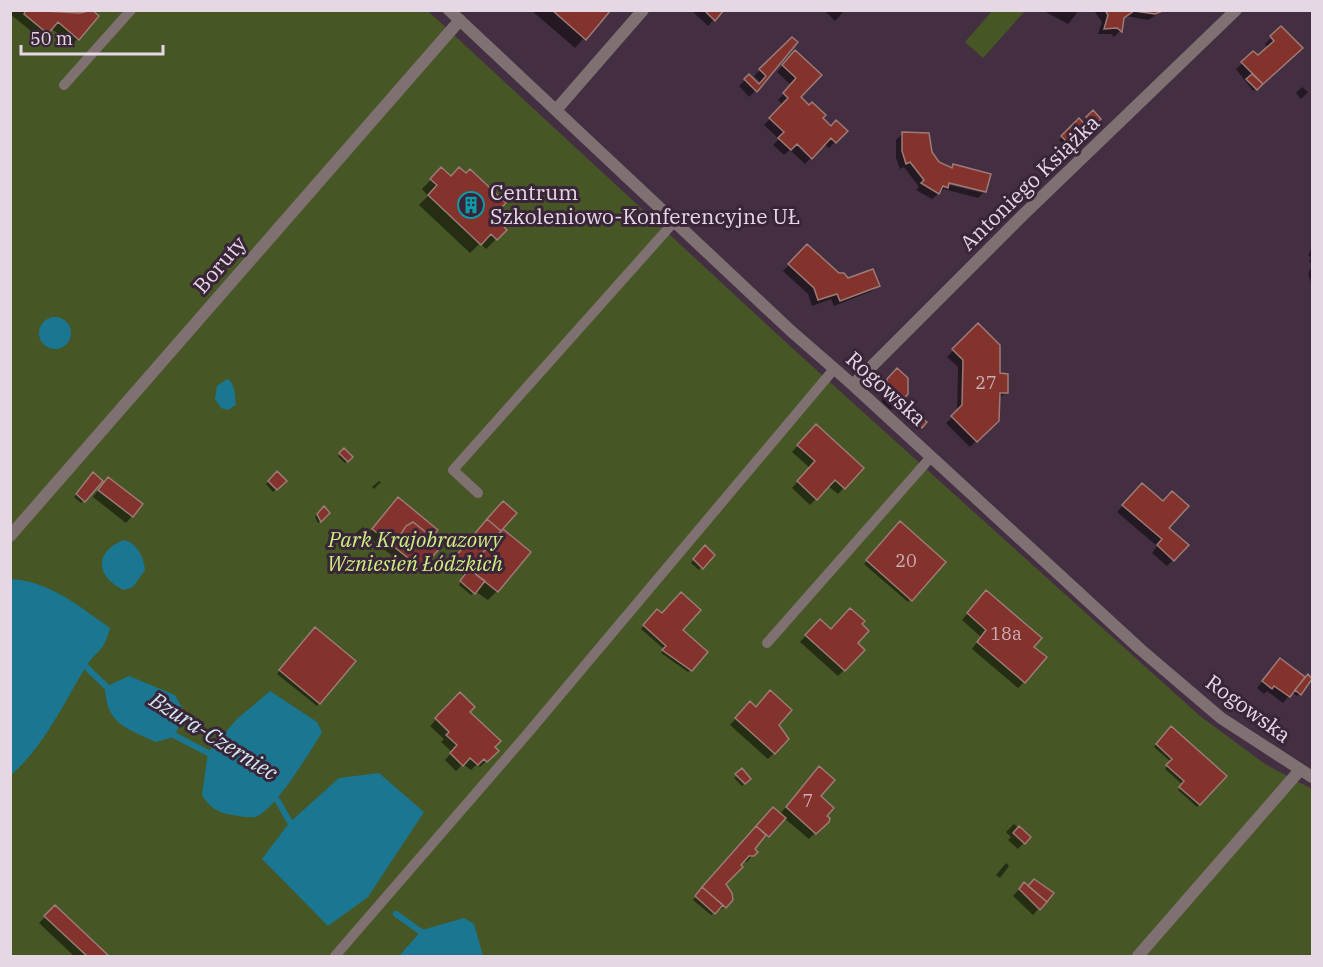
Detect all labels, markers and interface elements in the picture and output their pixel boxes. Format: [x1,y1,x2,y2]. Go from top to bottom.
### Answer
scale bar [21,18,164,56]
text: 50 m [30,27,73,50]
street label: Antoniego Książka [953,108,1105,256]
place label: Centrum Szkoleniowo-Konferencyjne UŁ [490,178,800,230]
building icon: Centrum Szkoleniowo-Konferencyjne UŁ [456,190,486,220]
street label: Boruty [187,229,252,299]
street label: Rogowska [841,345,933,432]
house number: 27 [975,371,997,394]
park label: Park Krajobrazowy Wzniesień Łódzkich [327,525,504,577]
house number: 20 [895,549,917,572]
house number: 18a [990,622,1022,645]
street label: Rogowska [1200,668,1297,749]
water label: Bzura-Czerniec [144,684,284,787]
house number: 7 [803,789,813,812]

